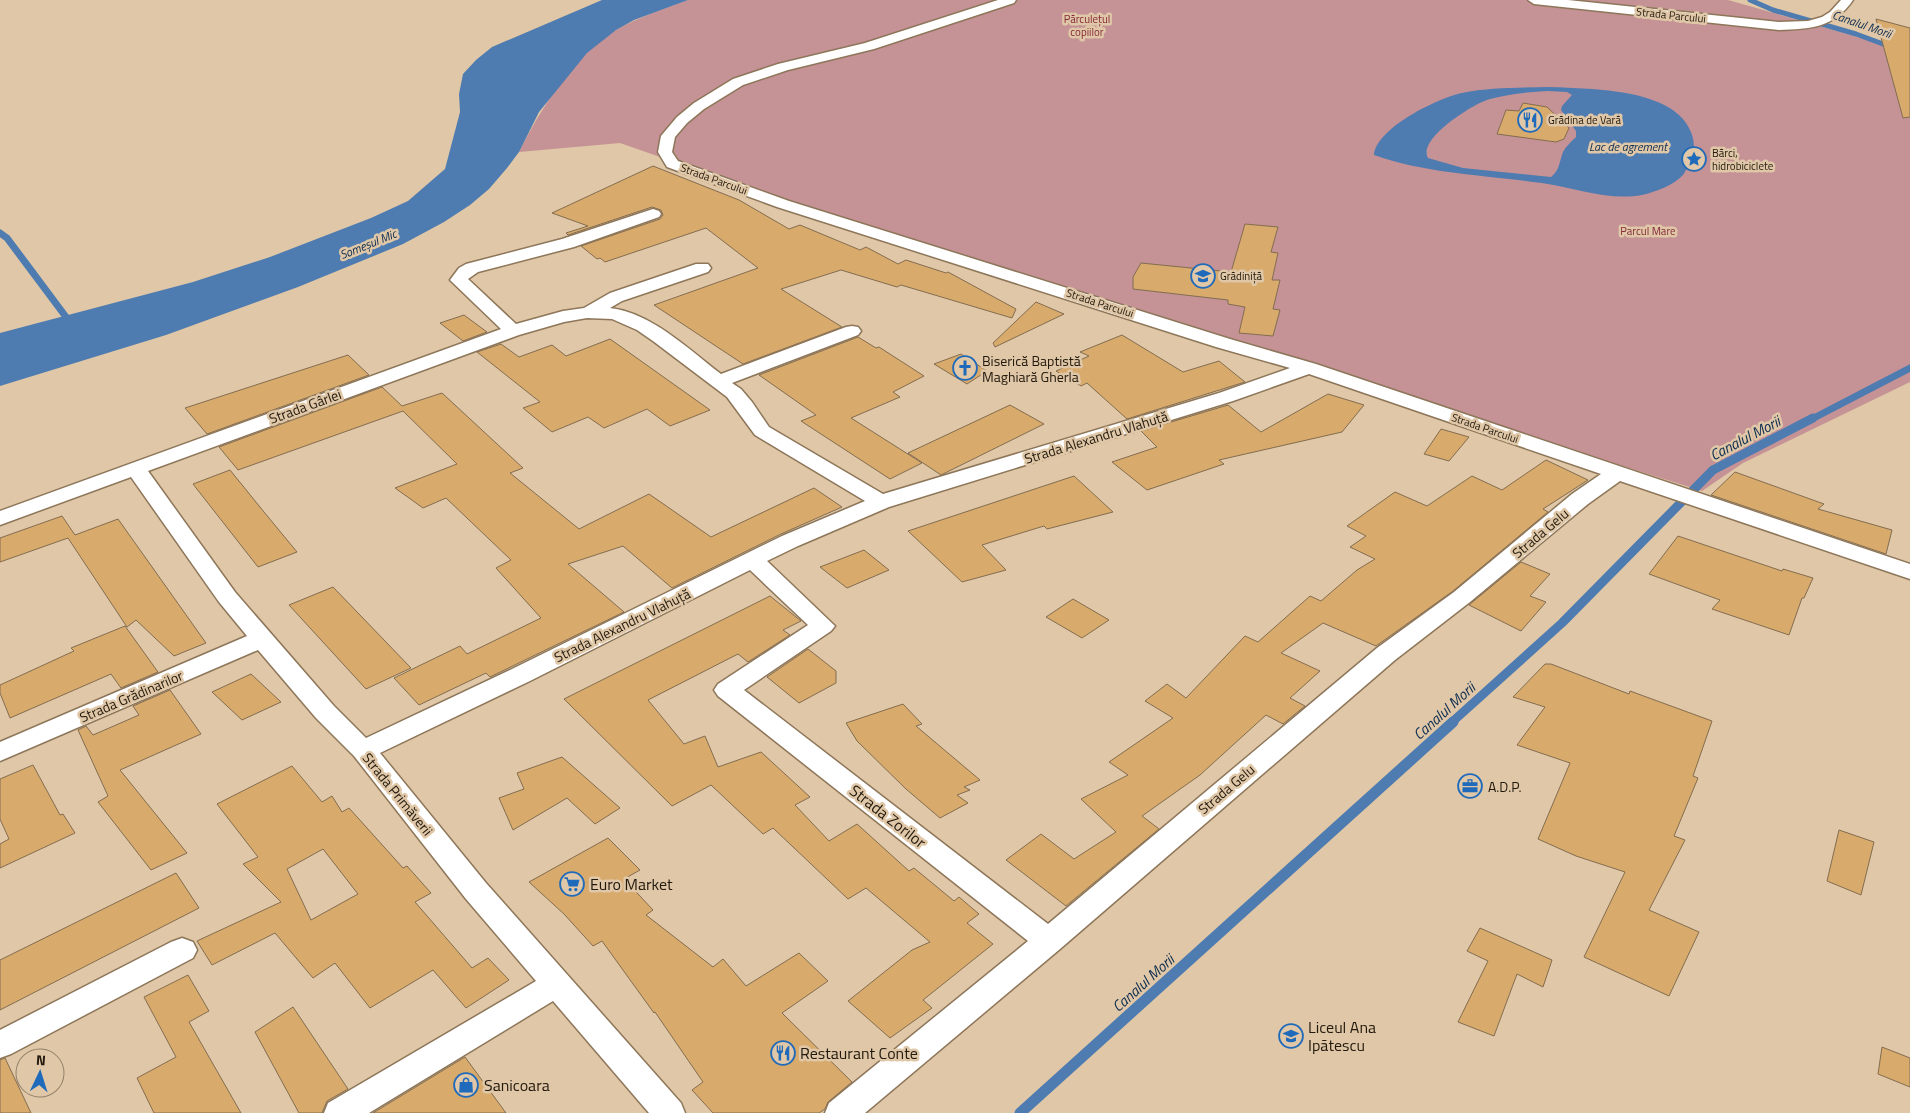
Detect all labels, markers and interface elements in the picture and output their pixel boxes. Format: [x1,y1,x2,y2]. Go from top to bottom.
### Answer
street label: Strada Parcului [1635,3,1707,27]
water label: Canalul Morii [1830,5,1896,44]
park label: Părculețul copiilor [1064,11,1110,40]
restaurant icon: Grădina de Vară [1517,107,1543,133]
place label: Grădina de Vară [1548,112,1621,128]
water label: Lac de agrement [1589,137,1668,156]
place label: Bărci, hidrobiciclete [1712,145,1774,174]
place icon: Bărci, hidrobiciclete [1681,146,1707,172]
street label: Strada Parcului [678,160,750,198]
park label: Parcul Mare [1620,223,1676,239]
water label: Someșul Mic [337,224,400,264]
school or university icon: Grădiniță [1190,263,1216,289]
place label: Grădiniță [1220,268,1263,284]
street label: Strada Parcului [1064,285,1136,321]
place label: Biserică Baptistă Maghiară Gherla [982,350,1081,387]
church icon: Biserică Baptistă Maghiară Gherla [952,355,978,381]
street label: Strada Gârlei [266,383,344,429]
street label: Strada Alexandru Vlahuță [1022,405,1170,469]
street label: Strada Parcului [1449,409,1521,447]
water label: Canalul Morii [1706,409,1786,466]
street label: Strada Gelu [1507,503,1573,563]
street label: Strada Alexandru Vlahuță [550,583,694,667]
street label: Strada Grădinarilor [76,665,186,727]
water label: Canalul Morii [1408,675,1482,745]
street label: Strada Primăverii [358,748,438,840]
street label: Strada Gelu [1193,759,1259,819]
office icon: A.D.P. [1457,773,1483,799]
place label: A.D.P. [1488,776,1521,797]
street label: Strada Zorilor [845,778,932,854]
supermarket icon: Euro Market [559,871,585,897]
place label: Euro Market [590,872,673,896]
water label: Canalul Morii [1107,947,1181,1017]
place label: Liceul Ana Ipătescu [1308,1015,1376,1057]
school or university icon: Liceul Ana Ipătescu [1278,1023,1304,1049]
restaurant icon: Restaurant Conte [770,1040,796,1066]
place label: Restaurant Conte [800,1041,918,1065]
north arrow [15,1048,65,1098]
text: N [35,1049,47,1070]
shop icon: Sanicoara [453,1072,479,1098]
place label: Sanicoara [484,1073,550,1097]

